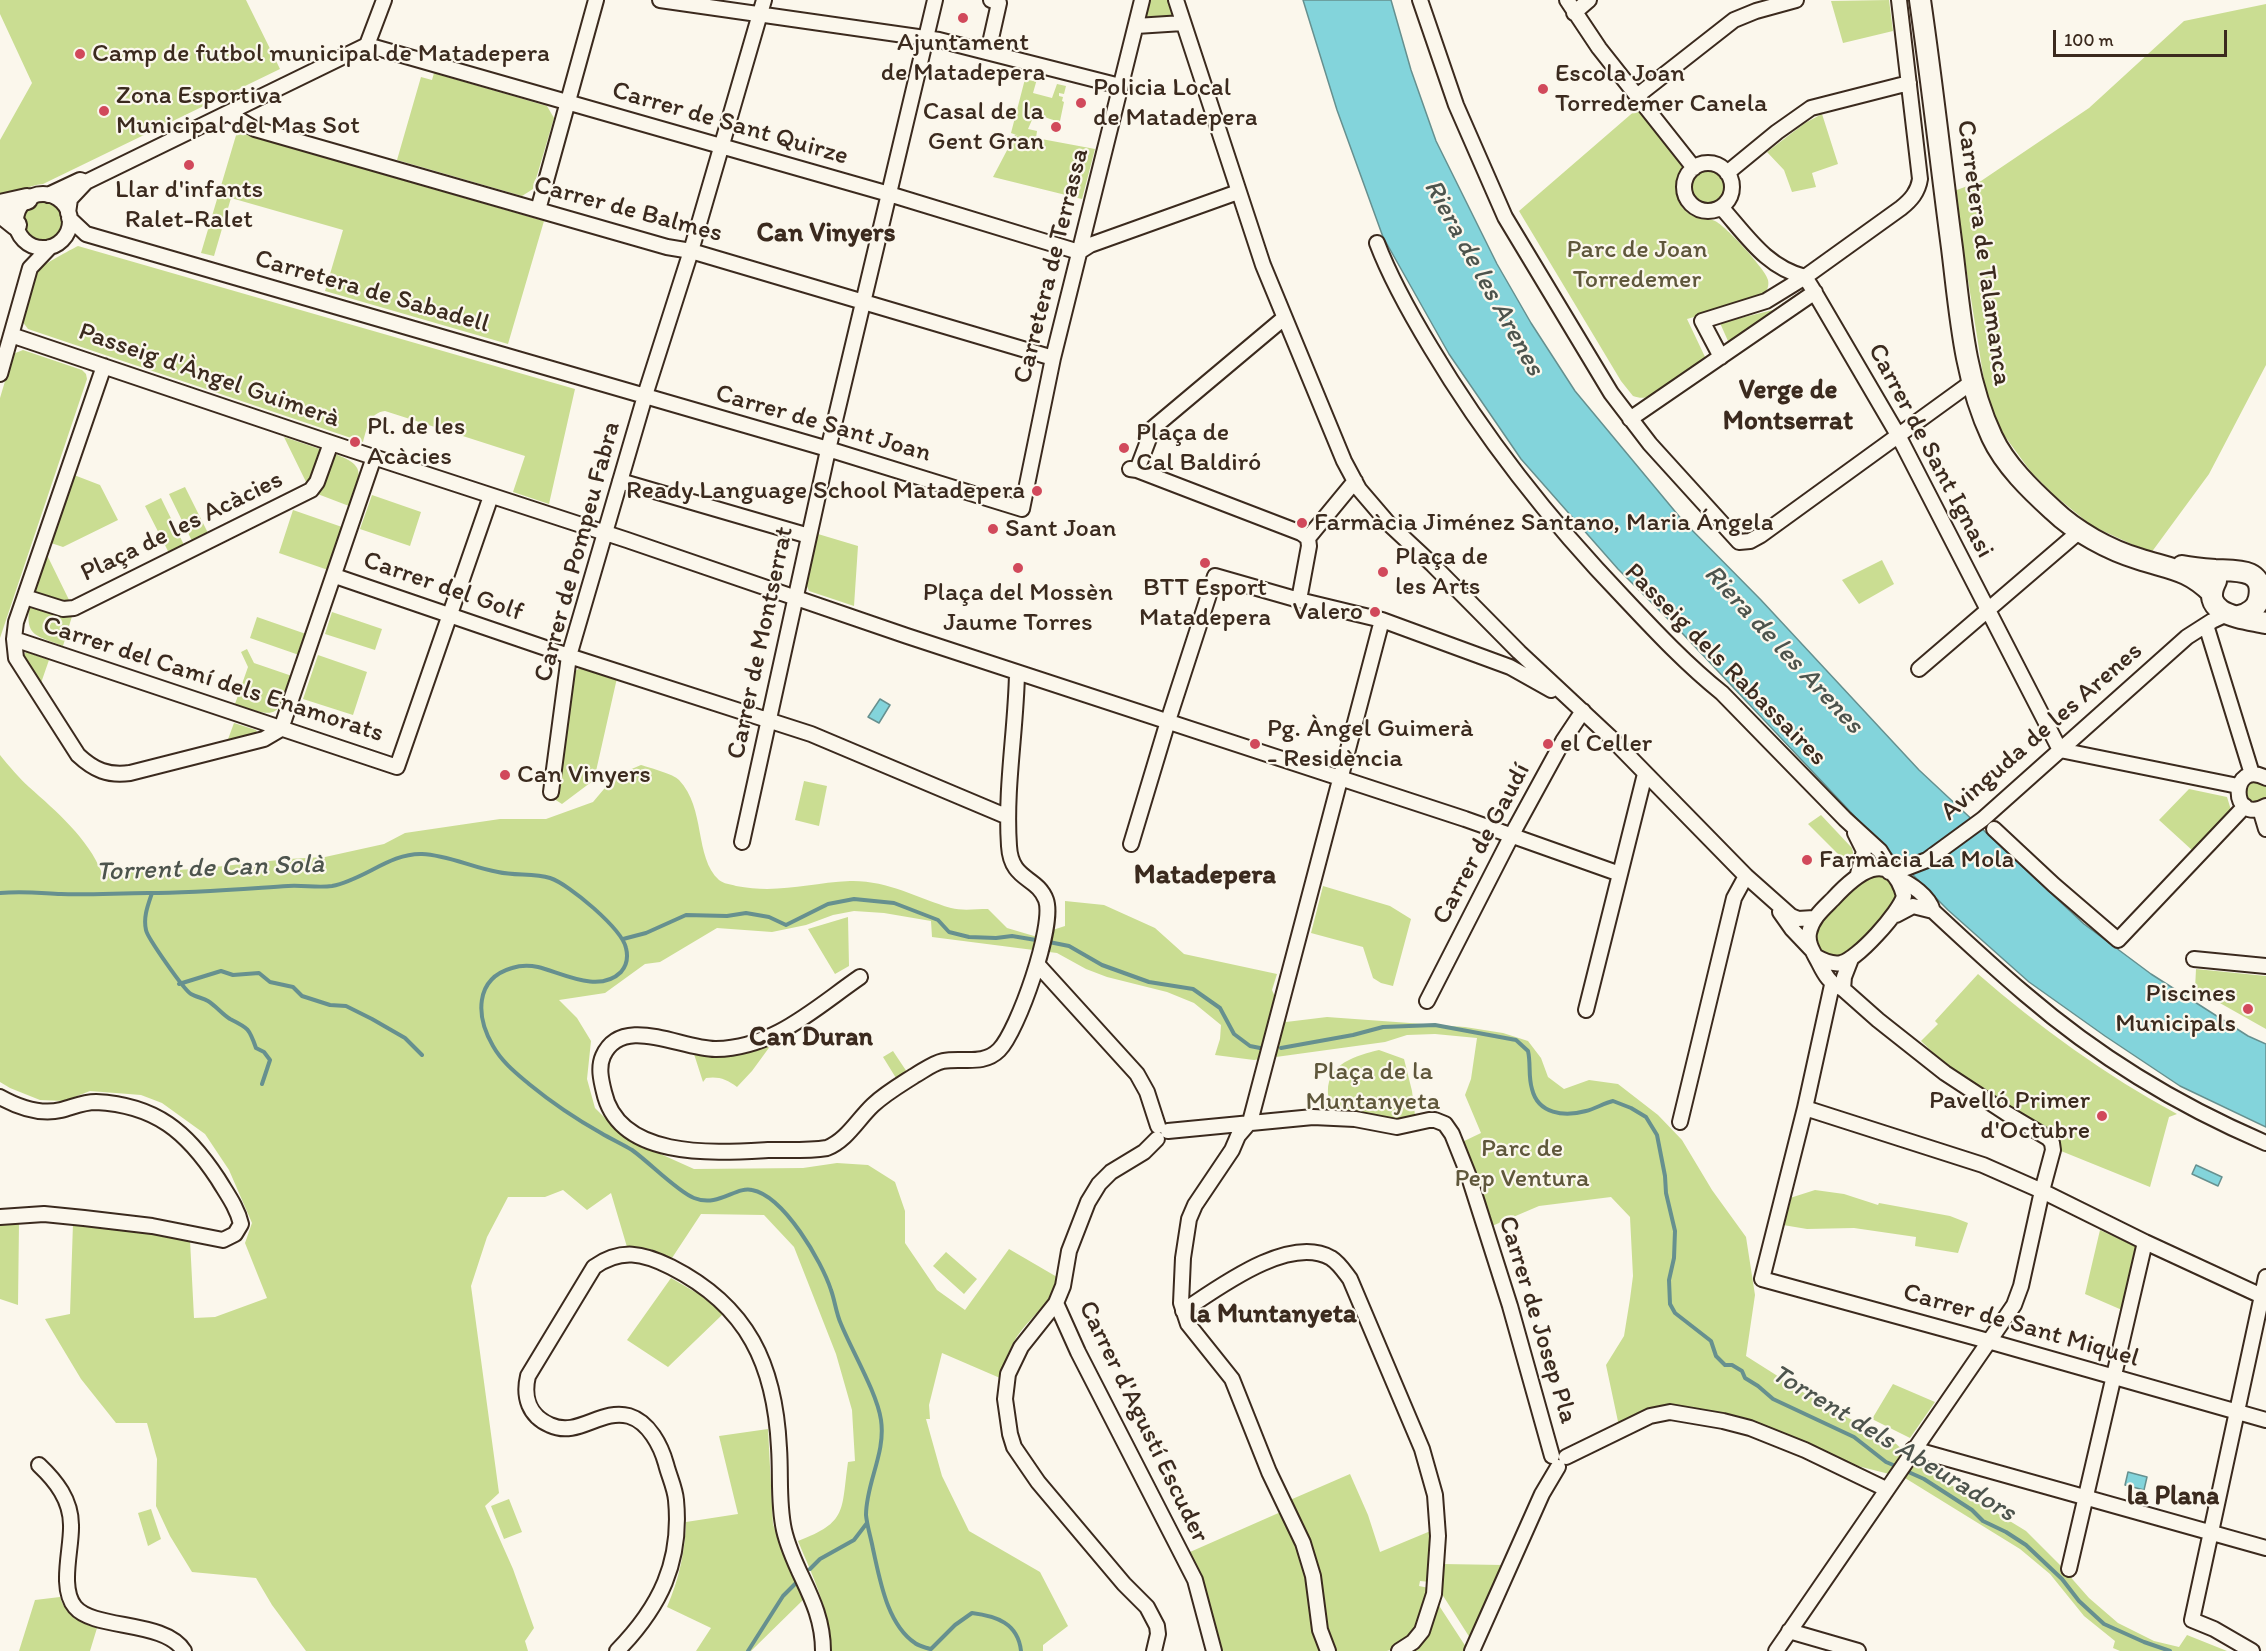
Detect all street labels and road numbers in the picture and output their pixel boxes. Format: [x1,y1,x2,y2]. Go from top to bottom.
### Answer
street label: Carrer de Sant Quirze [608,75,852,173]
street label: Carretera de Talamanca [1949,118,2017,388]
street label: Carretera de Terrassa [1008,145,1096,387]
street label: Carrer de Balmes [530,170,726,250]
street label: Carretera de Sabadell [251,244,493,340]
street label: Passeig d'Àngel Guimerà [74,317,344,435]
street label: Carrer de Sant Ignasi [1860,338,2000,564]
street label: Carrer de Sant Joan [712,378,934,470]
street label: Carrer de Pompeu Fabra [528,418,628,686]
street label: Plaça de les Acàcies [76,465,288,589]
street label: Carrer de Montserrat [721,524,801,762]
street label: Carrer del Golf [359,545,527,629]
street label: Passeig dels Rabassaires [1617,557,1833,773]
street label: Carrer del Camí dels Enamorats [39,610,387,750]
street label: Avinguda de les Arenes [1935,636,2149,828]
street label: Carrer de Gaudí [1426,758,1538,930]
street label: Carrer de Josep Pla [1491,1213,1583,1427]
street label: Carrer de Sant Miquel [1899,1277,2143,1375]
street label: Carrer d'Agustí Escuder [1071,1296,1215,1548]

